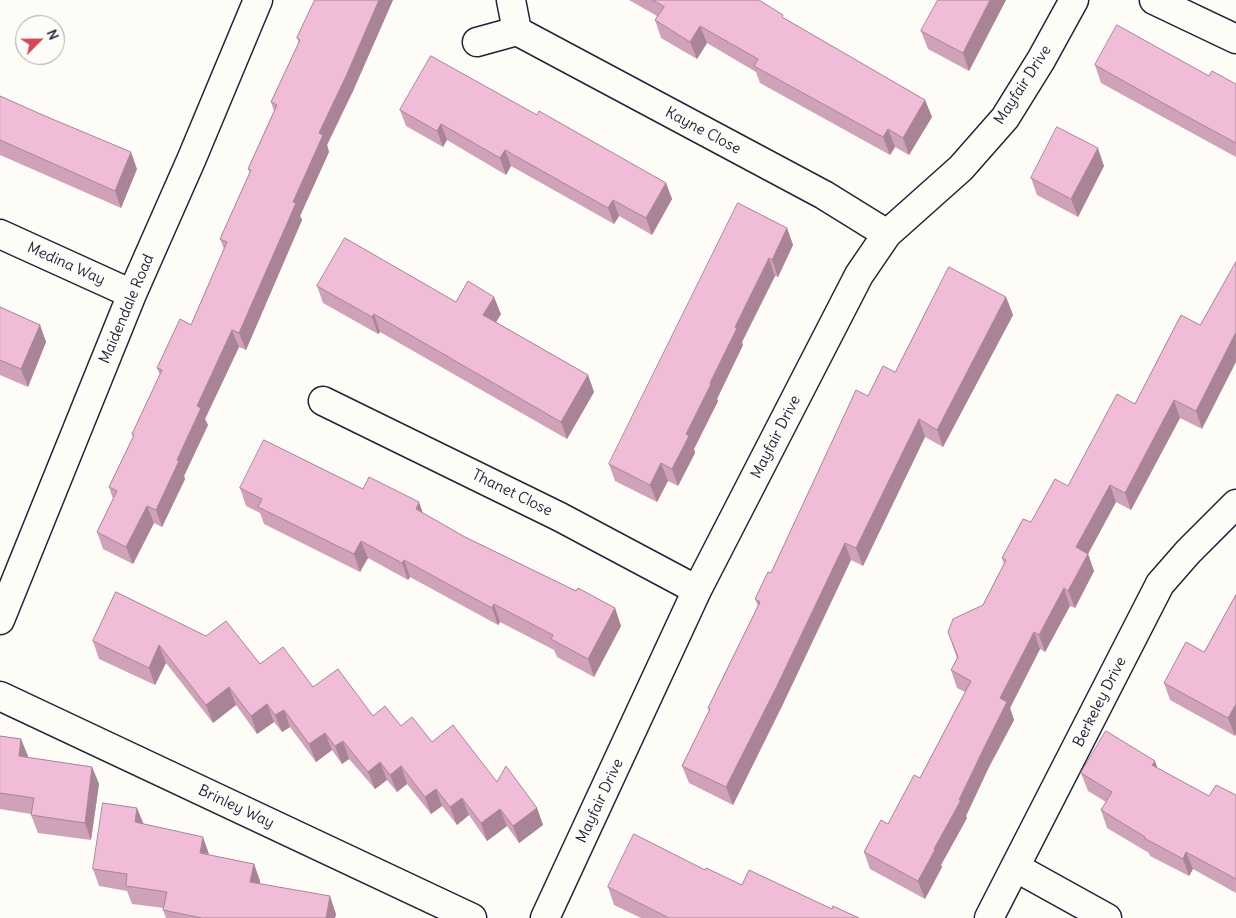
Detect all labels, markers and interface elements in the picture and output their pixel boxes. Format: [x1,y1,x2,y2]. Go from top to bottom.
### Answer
north arrow [15,15,65,65]
text: N [43,27,63,43]
street label: Mayfair Drive [991,42,1055,128]
street label: Kayne Close [662,104,744,158]
street label: Medina Way [24,239,108,289]
street label: Maidendale Road [96,252,158,366]
street label: Mayfair Drive [747,392,805,482]
street label: Thanet Close [469,466,555,520]
street label: Berkeley Drive [1070,654,1130,750]
street label: Mayfair Drive [573,756,627,846]
street label: Brinley Way [195,782,277,832]

